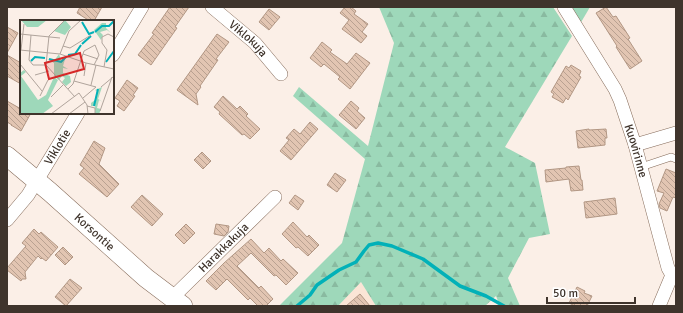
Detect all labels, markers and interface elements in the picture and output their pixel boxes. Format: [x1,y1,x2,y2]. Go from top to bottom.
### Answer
street label: Viklokuja [225,17,270,60]
inset map [20,20,114,114]
street label: Kuovirinne [621,122,650,179]
street label: Viklotie [41,127,74,168]
street label: Korsontie [71,210,118,254]
street label: Harakkakuja [195,220,252,276]
scale bar [547,279,635,305]
text: 50 m [553,286,578,301]

